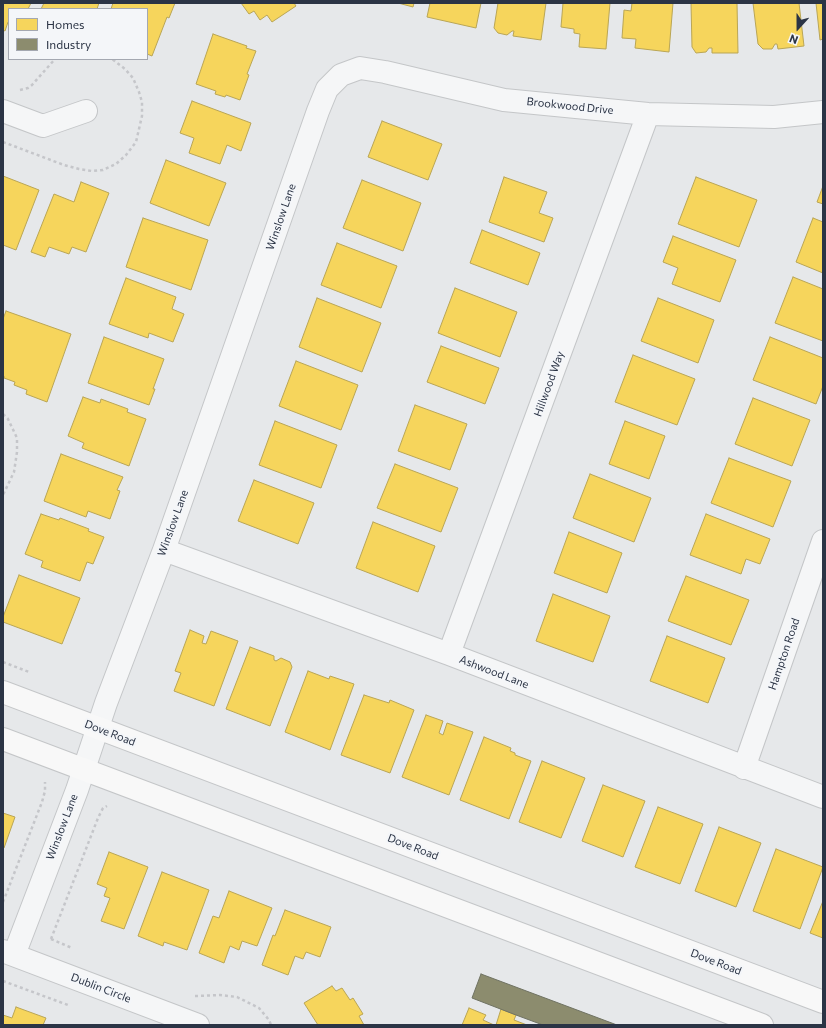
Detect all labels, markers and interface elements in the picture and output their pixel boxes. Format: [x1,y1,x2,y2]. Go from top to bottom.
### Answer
legend [8,8,148,60]
north arrow [778,8,818,48]
text: Homes [46,17,84,31]
text: N [787,32,800,47]
text: Industry [46,37,91,51]
street label: Brookwood Drive [526,95,614,117]
street label: Winslow Lane [263,182,299,252]
street label: Hillwood Way [531,349,567,419]
street label: Winslow Lane [155,488,191,558]
street label: Hampton Road [766,616,802,692]
street label: Ashwood Lane [457,653,531,691]
street label: Dove Road [83,717,137,749]
street label: Winslow Lane [43,792,81,862]
street label: Dove Road [386,831,440,863]
street label: Dove Road [689,946,743,978]
street label: Dublin Circle [69,970,133,1006]

